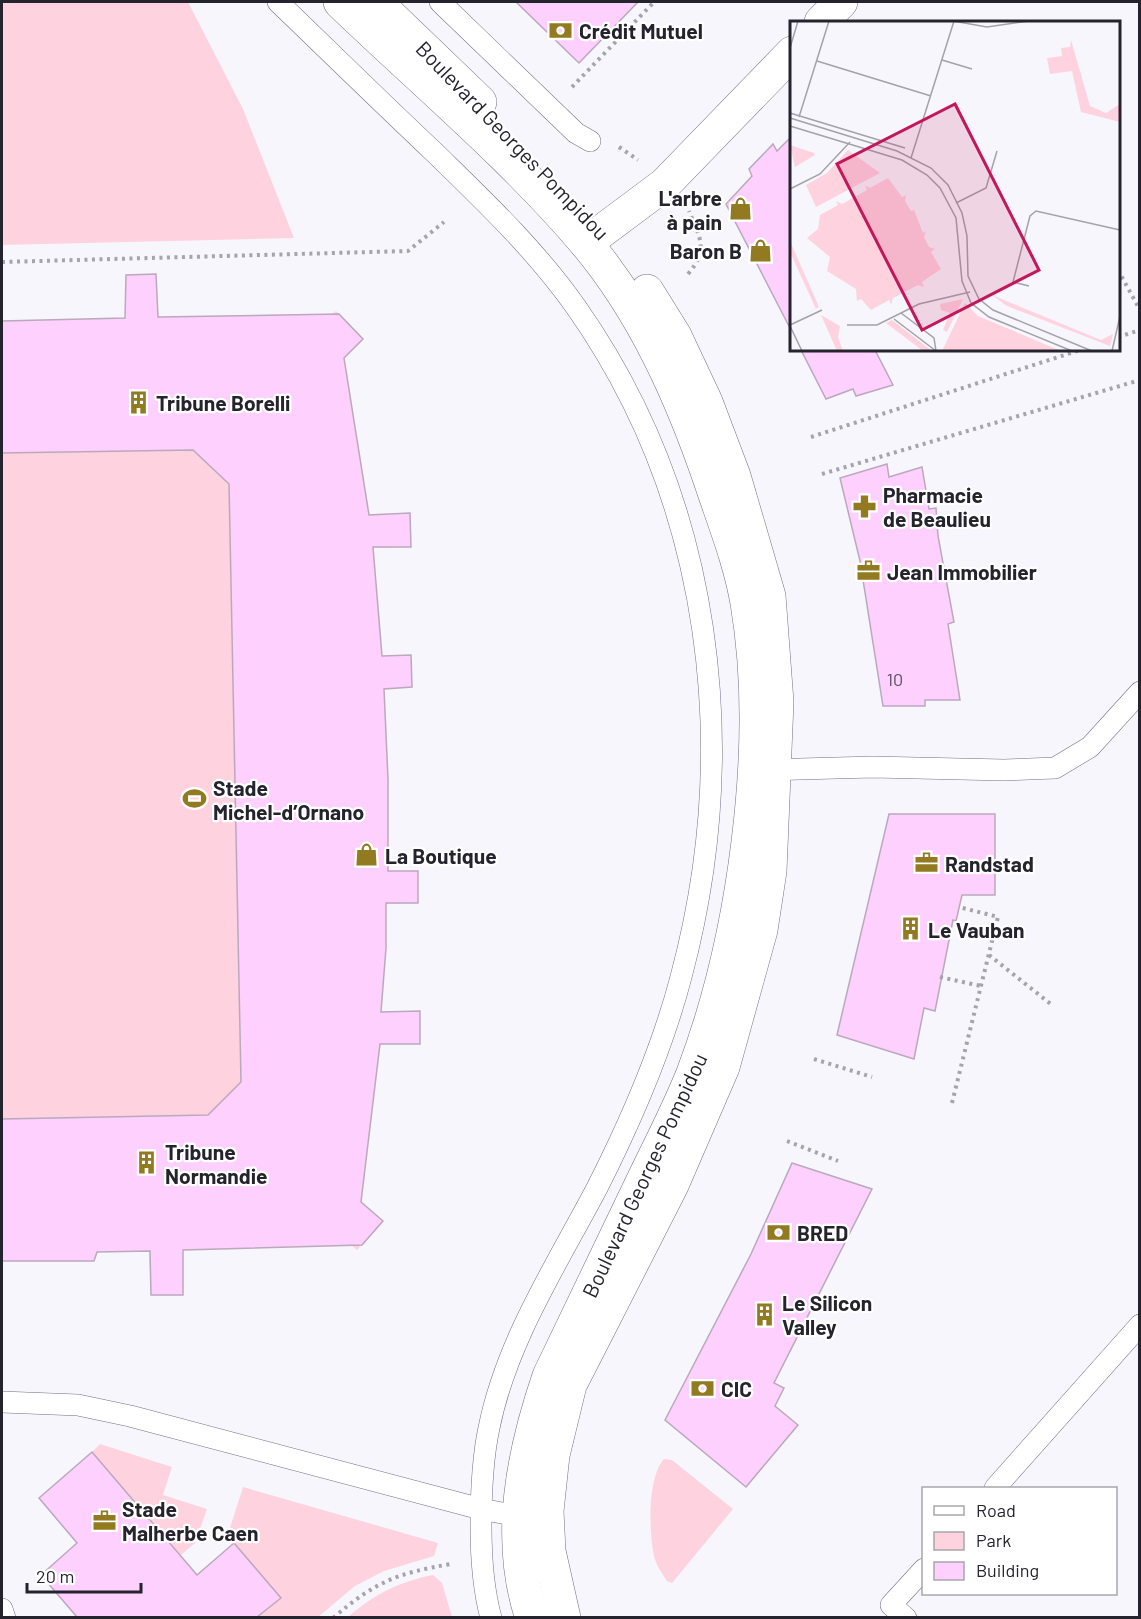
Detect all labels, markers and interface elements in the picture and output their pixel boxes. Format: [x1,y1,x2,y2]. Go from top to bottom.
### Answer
bank icon: Crédit Mutuel [548,17,574,43]
place label: Crédit Mutuel [579,18,703,43]
inset map [790,21,1120,351]
street label: Boulevard Georges Pompidou [411,35,615,245]
place label: L'arbre à pain [659,185,722,234]
shop icon: L'arbre à pain [727,196,753,222]
shop icon: Baron B [747,237,773,263]
place label: Baron B [670,238,742,263]
building icon: Tribune Borelli [125,389,151,415]
place label: Tribune Borelli [156,390,290,415]
place label: Pharmacie de Beaulieu [883,482,991,531]
pharmacy icon: Pharmacie de Beaulieu [852,493,878,519]
office icon: Jean Immobilier [856,558,882,584]
place label: Jean Immobilier [887,559,1037,584]
house number: 10 [887,668,903,690]
place label: Stade Michel-d’Ornano [213,775,364,824]
sports icon: Stade Michel-d’Ornano [182,786,208,812]
shop icon: La Boutique [354,842,380,868]
place label: La Boutique [385,843,497,868]
office icon: Randstad [914,850,940,876]
place label: Randstad [945,851,1034,876]
building icon: Le Vauban [897,916,923,942]
place label: Le Vauban [928,917,1024,942]
street label: Boulevard Georges Pompidou [576,1049,712,1301]
place label: Tribune Normandie [165,1139,267,1188]
building icon: Tribune Normandie [134,1150,160,1176]
bank icon: BRED [766,1219,792,1245]
place label: BRED [797,1220,848,1245]
place label: Le Silicon Valley [782,1290,872,1339]
building icon: Le Silicon Valley [751,1301,777,1327]
bank icon: CIC [690,1375,716,1401]
place label: CIC [721,1376,752,1401]
legend [922,1487,1117,1595]
place label: Stade Malherbe Caen [122,1496,258,1545]
text: Road [976,1499,1016,1521]
office icon: Stade Malherbe Caen [91,1507,117,1533]
text: Park [976,1529,1011,1551]
scale bar [27,1556,141,1594]
text: Building [976,1559,1039,1581]
text: 20 m [36,1565,74,1587]

